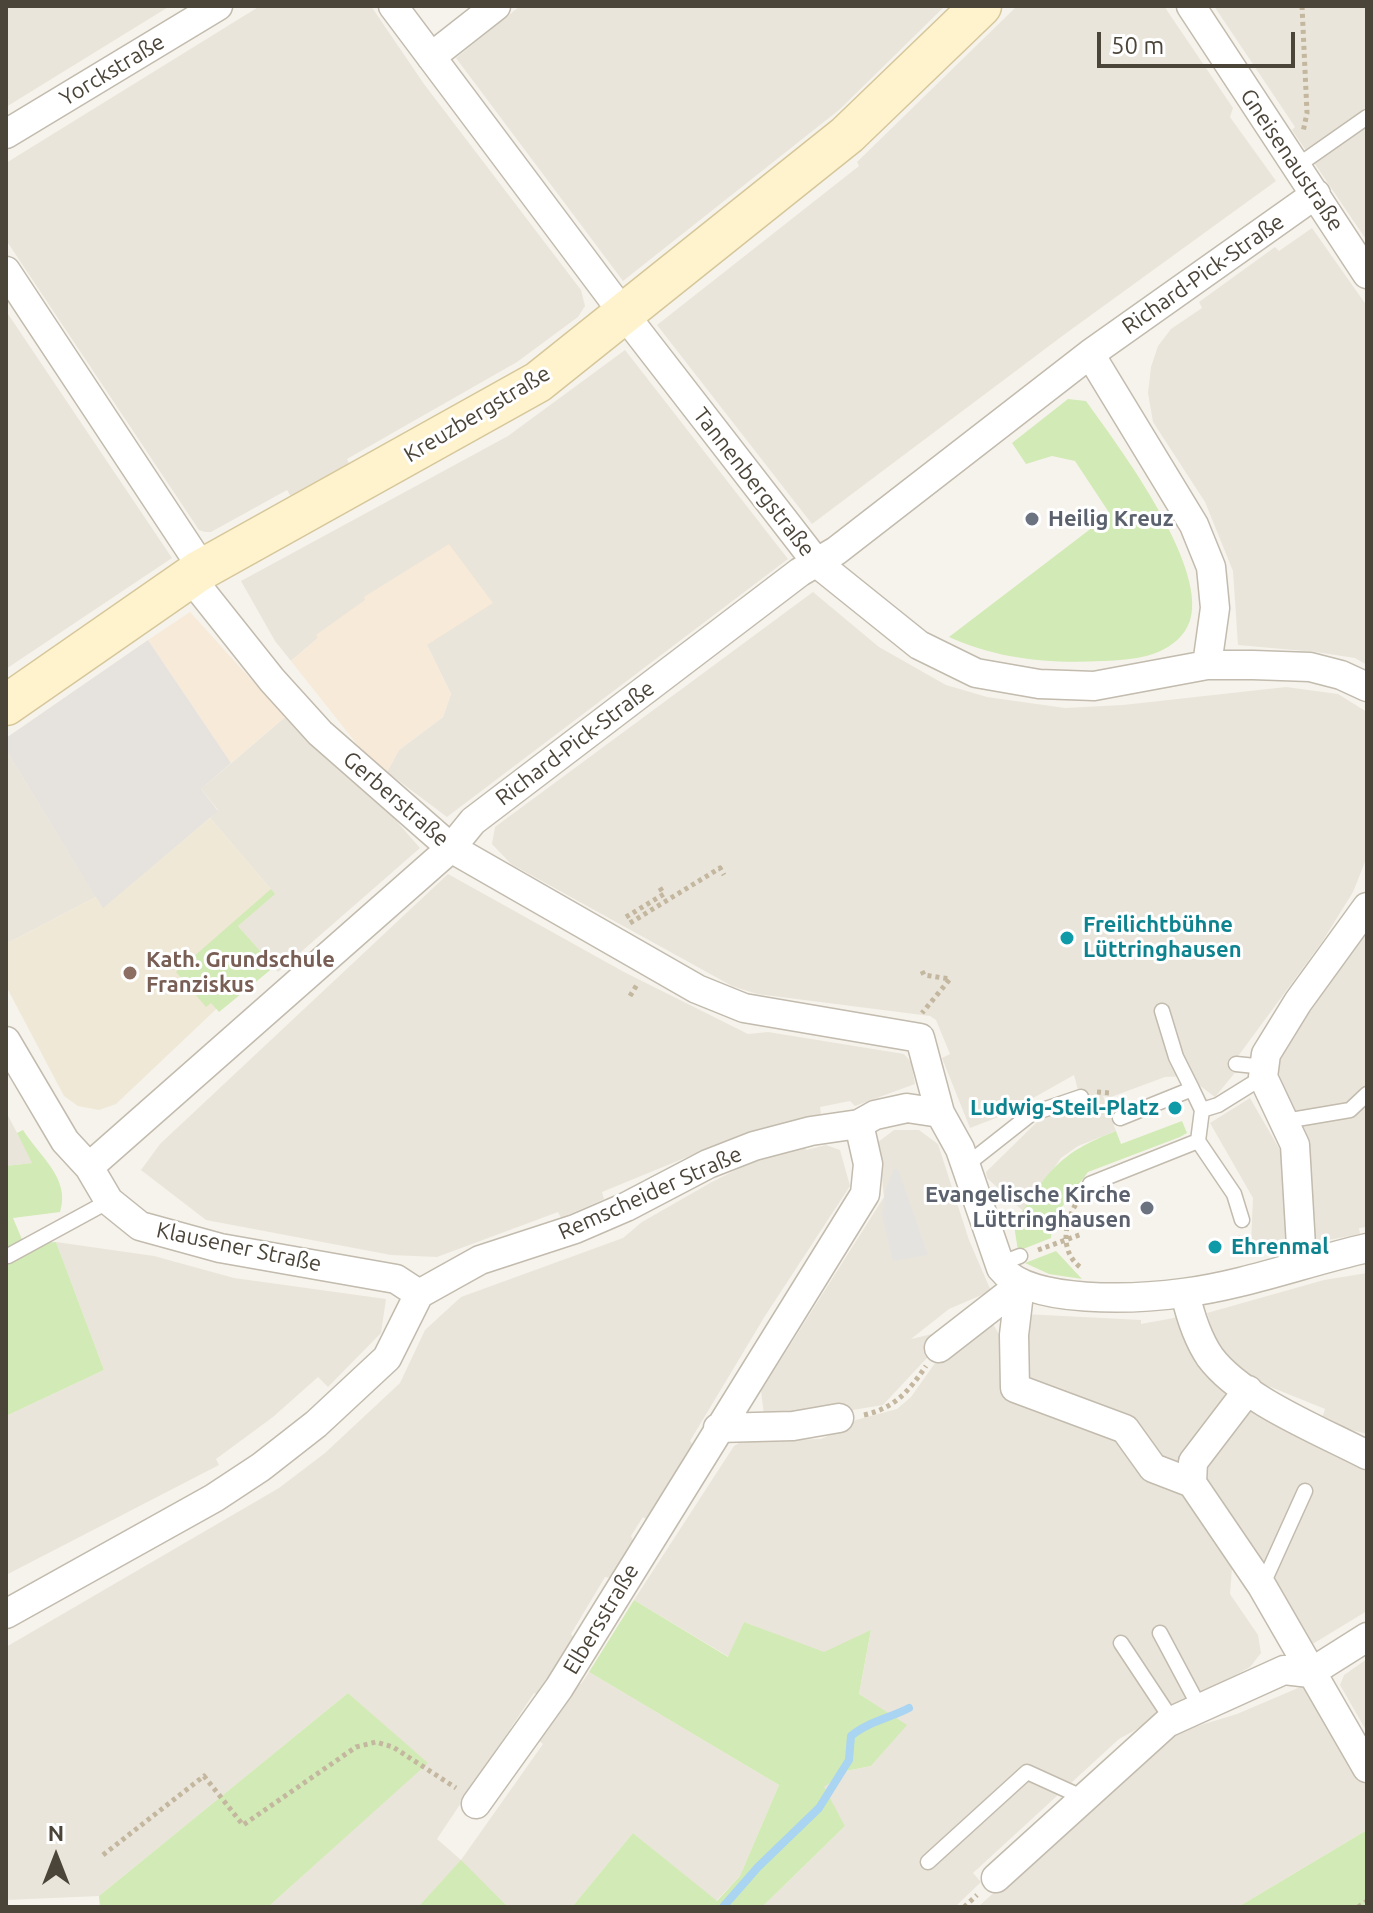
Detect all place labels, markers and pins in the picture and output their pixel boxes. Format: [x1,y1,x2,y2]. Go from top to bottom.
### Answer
place label: Heilig Kreuz [1048,506,1174,532]
marker: Heilig Kreuz [1023,510,1041,528]
place label: Freilichtbühne Lüttringhausen [1083,912,1242,964]
marker: Freilichtbühne Lüttringhausen [1058,929,1076,947]
place label: Kath. Grundschule Franziskus [146,947,335,998]
marker: Kath. Grundschule Franziskus [121,964,139,982]
place label: Ludwig-Steil-Platz [970,1095,1159,1121]
marker: Ludwig-Steil-Platz [1166,1099,1184,1117]
place label: Evangelische Kirche Lüttringhausen [925,1182,1131,1234]
marker: Evangelische Kirche Lüttringhausen [1138,1199,1156,1217]
place label: Ehrenmal [1231,1234,1329,1260]
marker: Ehrenmal [1206,1238,1224,1256]

